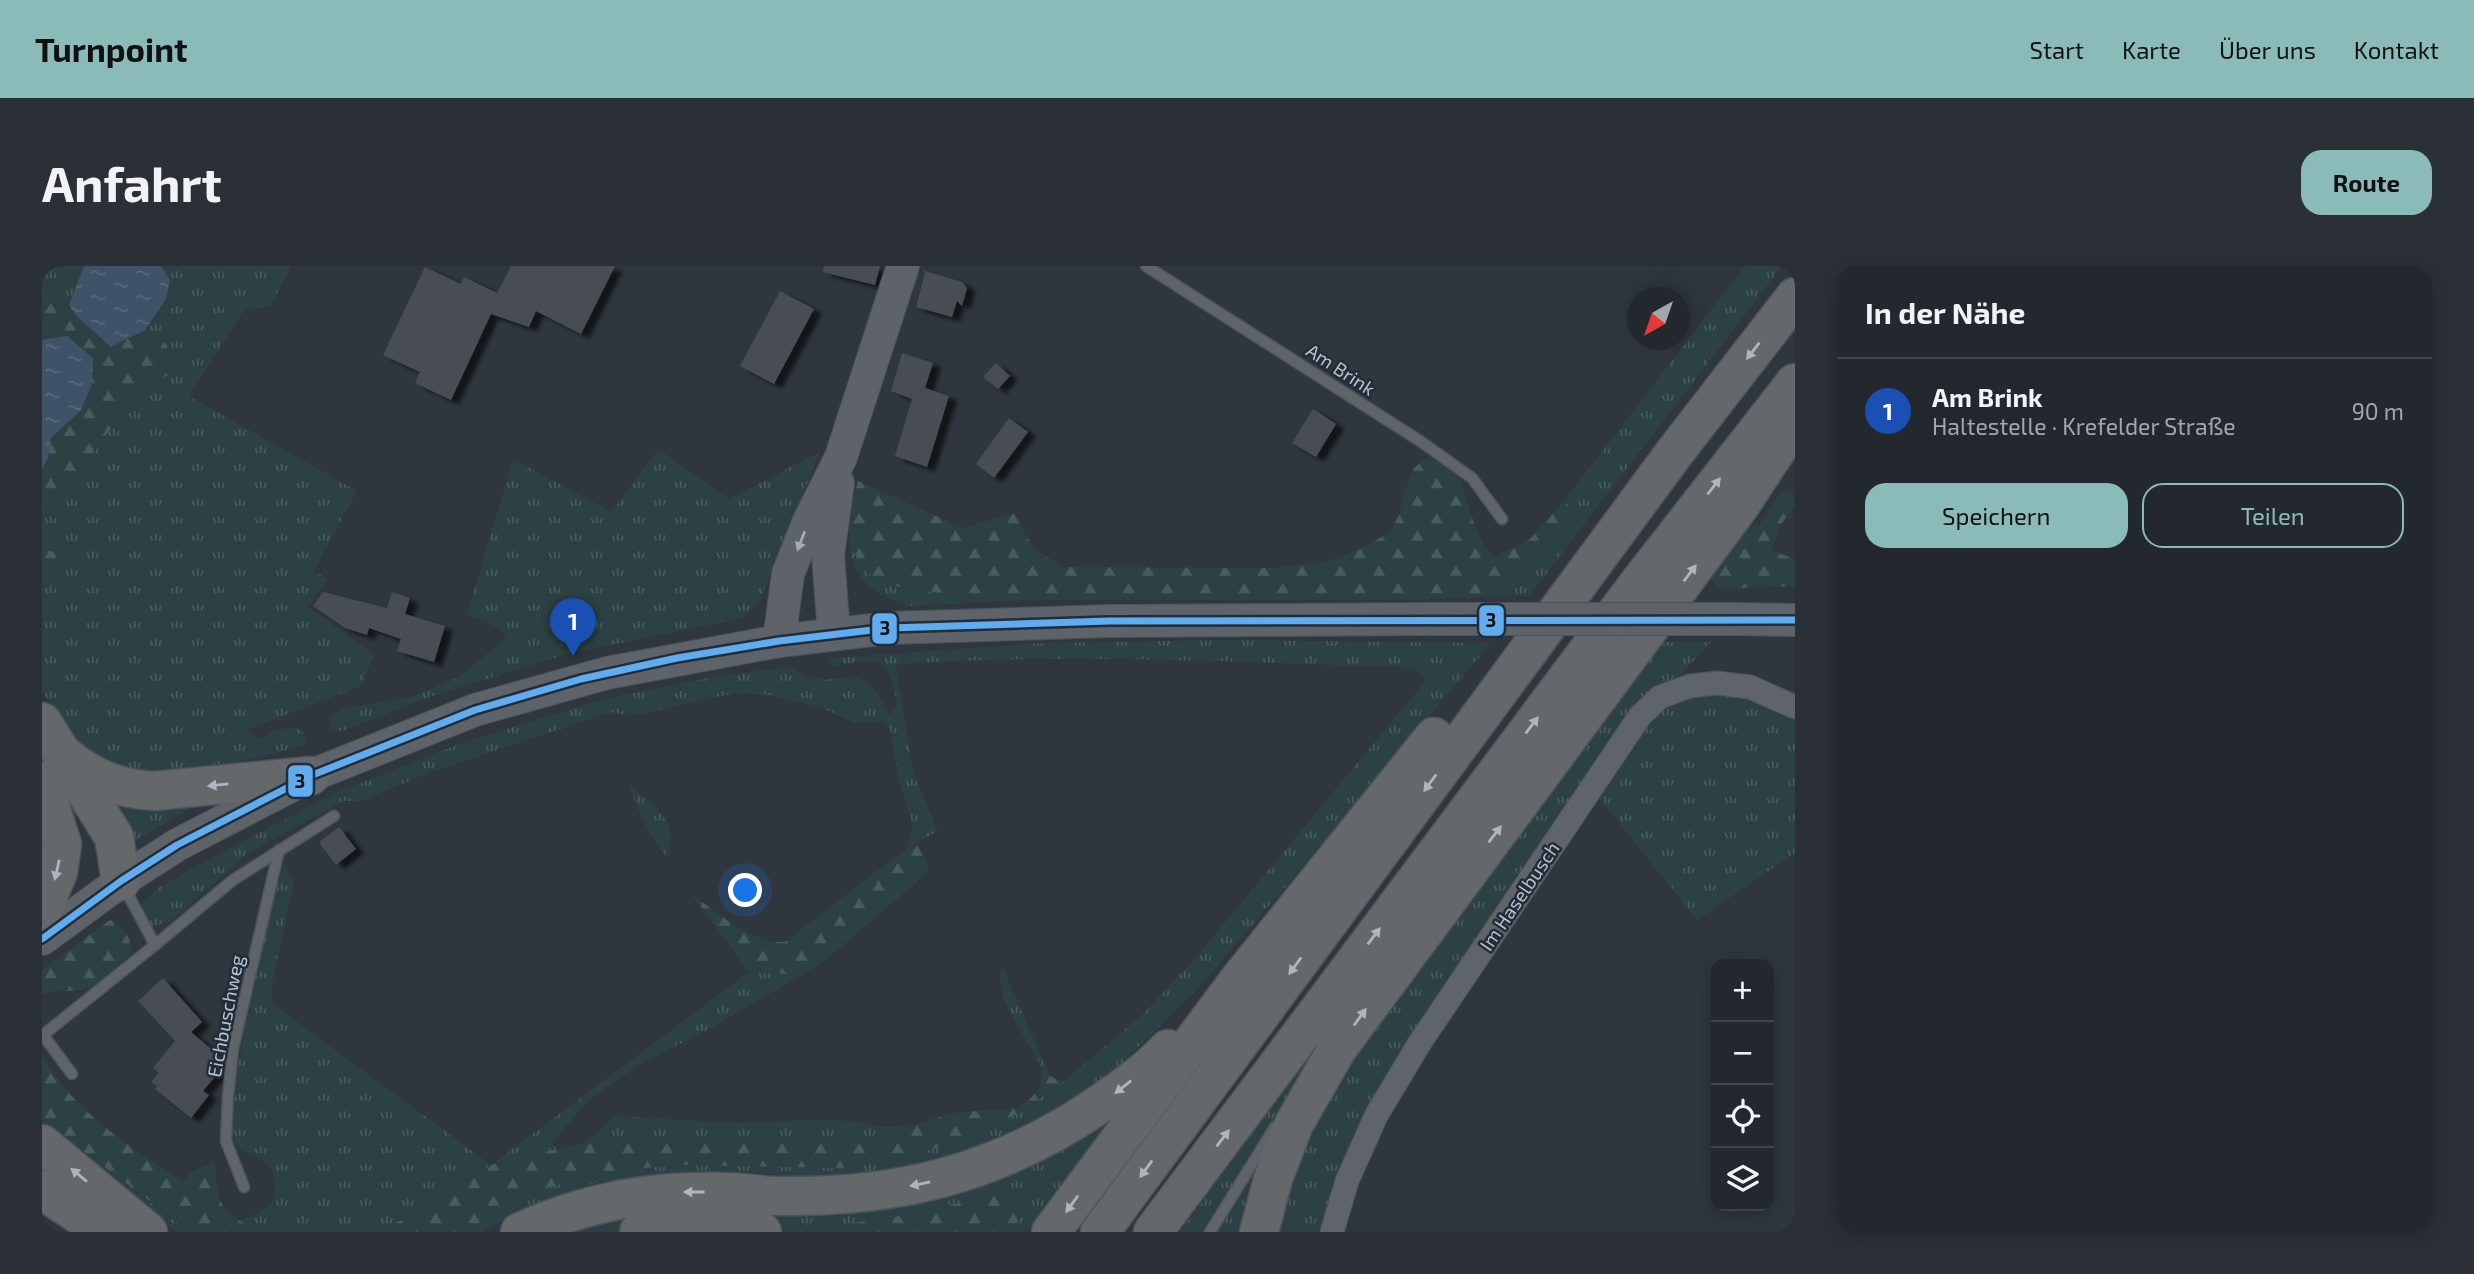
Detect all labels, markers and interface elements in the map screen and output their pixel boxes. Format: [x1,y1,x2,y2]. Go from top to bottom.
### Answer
text: Turnpoint [35,29,188,69]
text: Start [2030,35,2084,64]
text: Karte [2122,35,2181,64]
text: Über uns [2219,35,2316,64]
text: Kontakt [2354,35,2439,64]
button: Route [2301,150,2432,215]
text: Anfahrt [42,153,222,212]
north arrow [1627,287,1690,350]
text: In der Nähe [1865,294,2026,330]
street label: Am Brink [1302,338,1380,400]
one-way arrow [1746,341,1761,359]
text: Am Brink [1932,381,2043,412]
text: 1 [1883,397,1893,425]
text: 90 m [2352,397,2404,425]
text: Haltestelle · Krefelder Straße [1932,412,2236,440]
one-way arrow [1707,478,1722,496]
button: Speichern [1865,483,2128,548]
button: Teilen [2142,483,2404,548]
one-way arrow [795,531,806,552]
one-way arrow [1683,564,1697,582]
pin: 1 [550,598,596,656]
line badge: 3 [1478,604,1505,637]
text: 3 [1486,608,1496,631]
line badge: 3 [871,612,898,645]
text: 3 [880,616,890,639]
one-way arrow [1524,717,1539,735]
line badge: 3 [287,764,314,798]
text: 3 [295,769,305,792]
one-way arrow [1423,774,1437,792]
one-way arrow [207,780,229,791]
one-way arrow [1488,825,1502,843]
street label: Im Haselbusch [1474,837,1564,955]
one-way arrow [51,859,62,881]
your location [728,873,762,907]
one-way arrow [1367,927,1381,945]
street label: Eichbuschweg [202,953,248,1079]
one-way arrow [1288,957,1302,975]
map controls [1711,959,1774,1211]
button: + [1711,959,1774,1022]
one-way arrow [1353,1008,1367,1026]
button: − [1711,1022,1774,1085]
one-way arrow [1115,1079,1133,1094]
button: locate [1711,1085,1774,1148]
one-way arrow [1216,1129,1230,1147]
button: layers [1711,1148,1774,1211]
one-way arrow [1139,1160,1153,1178]
one-way arrow [70,1168,87,1183]
one-way arrow [909,1179,931,1190]
one-way arrow [682,1186,704,1198]
one-way arrow [1065,1195,1079,1213]

